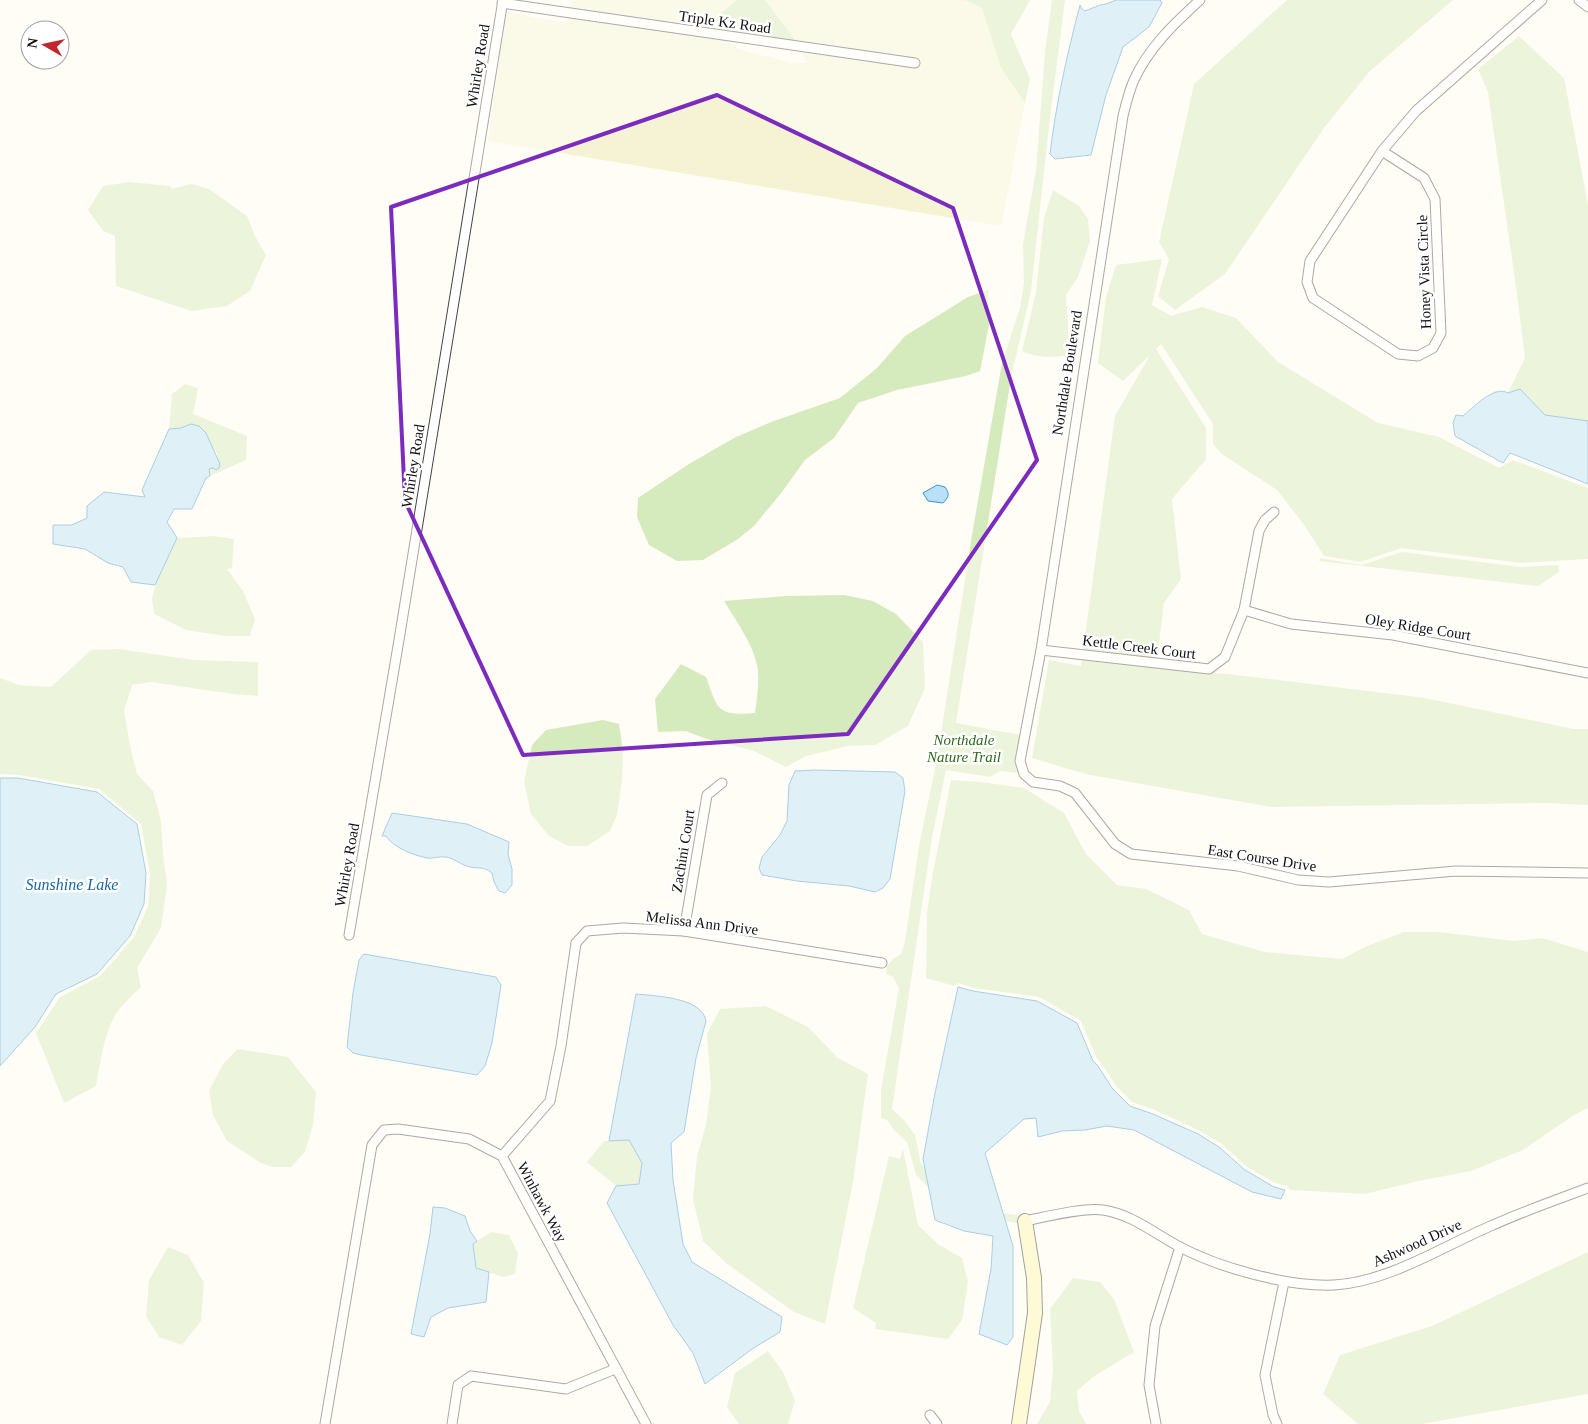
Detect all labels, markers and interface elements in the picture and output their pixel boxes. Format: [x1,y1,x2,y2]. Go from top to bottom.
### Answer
street label: Triple Kz Road [678,8,773,36]
north arrow [20,20,70,70]
street label: Whirley Road [463,22,493,109]
text: N [24,37,41,49]
street label: Honey Vista Circle [1414,214,1434,330]
street label: Northdale Boulevard [1049,309,1085,437]
street label: Whirley Road [398,422,428,509]
street label: Oley Ridge Court [1364,611,1473,643]
street label: Kettle Creek Court [1081,632,1197,662]
park label: Northdale Nature Trail [926,732,1001,765]
street label: Zachini Court [669,808,698,894]
street label: Whirley Road [332,821,362,908]
street label: East Course Drive [1206,841,1318,875]
water label: Sunshine Lake [26,876,118,893]
street label: Melissa Ann Drive [645,908,760,938]
street label: Winhawk Way [514,1159,570,1245]
street label: Ashwood Drive [1370,1216,1464,1270]

